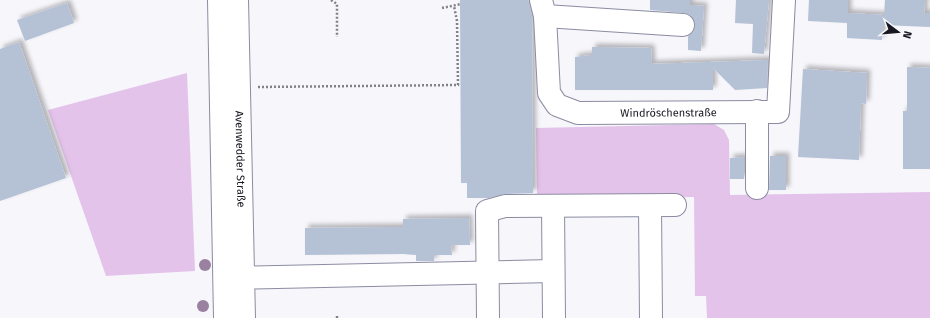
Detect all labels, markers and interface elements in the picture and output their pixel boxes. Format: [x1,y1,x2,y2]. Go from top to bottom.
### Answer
north arrow [878,12,918,52]
text: N [900,29,914,40]
street label: Windröschenstraße [620,106,717,120]
street label: Avenwedder Straße [232,110,248,207]

